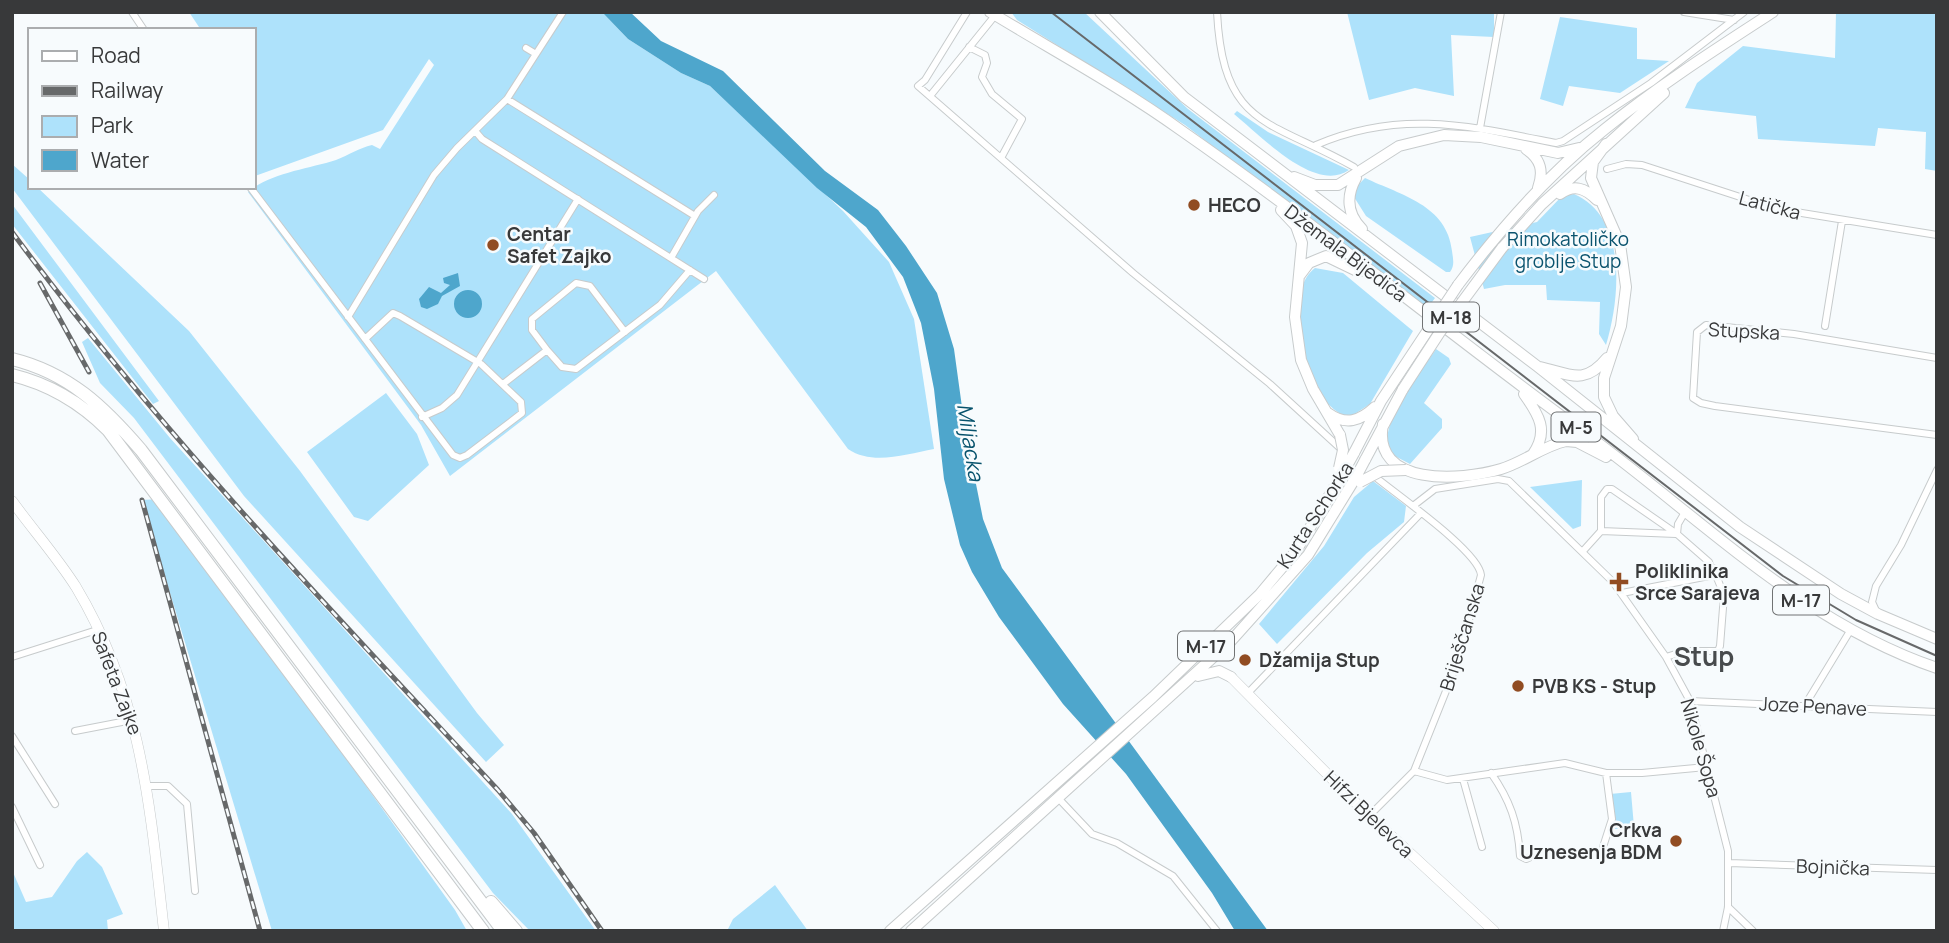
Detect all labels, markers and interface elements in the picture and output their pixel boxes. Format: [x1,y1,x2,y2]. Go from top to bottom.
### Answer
legend [28,28,256,189]
text: Road [91,41,141,69]
text: Railway [91,76,163,104]
text: Park [91,111,133,139]
text: Water [91,146,150,174]
street label: Latička [1736,184,1804,226]
place label: HECO [1208,192,1261,218]
marker: HECO [1186,197,1202,213]
street label: Džemala Bijedića [1279,198,1413,308]
place label: Centar Safet Zajko [507,221,612,269]
park label: Rimokatoličko groblje Stup [1507,226,1629,274]
marker: Centar Safet Zajko [485,237,501,253]
road number: M-18 [1423,302,1479,332]
street label: Stupska [1708,316,1780,346]
water label: Miljacka [951,401,991,484]
road number: M-5 [1552,412,1600,442]
street label: Kurta Schorka [1271,457,1359,573]
place label: Poliklinika Srce Sarajeva [1635,558,1760,606]
marker: Poliklinika Srce Sarajeva [1609,572,1629,592]
street label: Briješčanska [1433,580,1491,694]
road number: M-17 [1773,586,1829,614]
street label: Safeta Zajke [85,627,149,739]
road number: M-17 [1178,632,1234,660]
district label: Stup [1674,638,1734,674]
place label: Džamija Stup [1259,647,1380,673]
marker: Džamija Stup [1237,652,1253,668]
place label: PVB KS - Stup [1532,673,1656,699]
marker: PVB KS - Stup [1510,678,1526,694]
street label: Joze Penave [1758,690,1868,722]
street label: Nikole Šopa [1674,695,1728,801]
street label: Hifzi Bjelevca [1318,765,1420,863]
place label: Crkva Uznesenja BDM [1520,817,1662,865]
marker: Crkva Uznesenja BDM [1668,833,1684,849]
street label: Bojnička [1796,853,1870,881]

